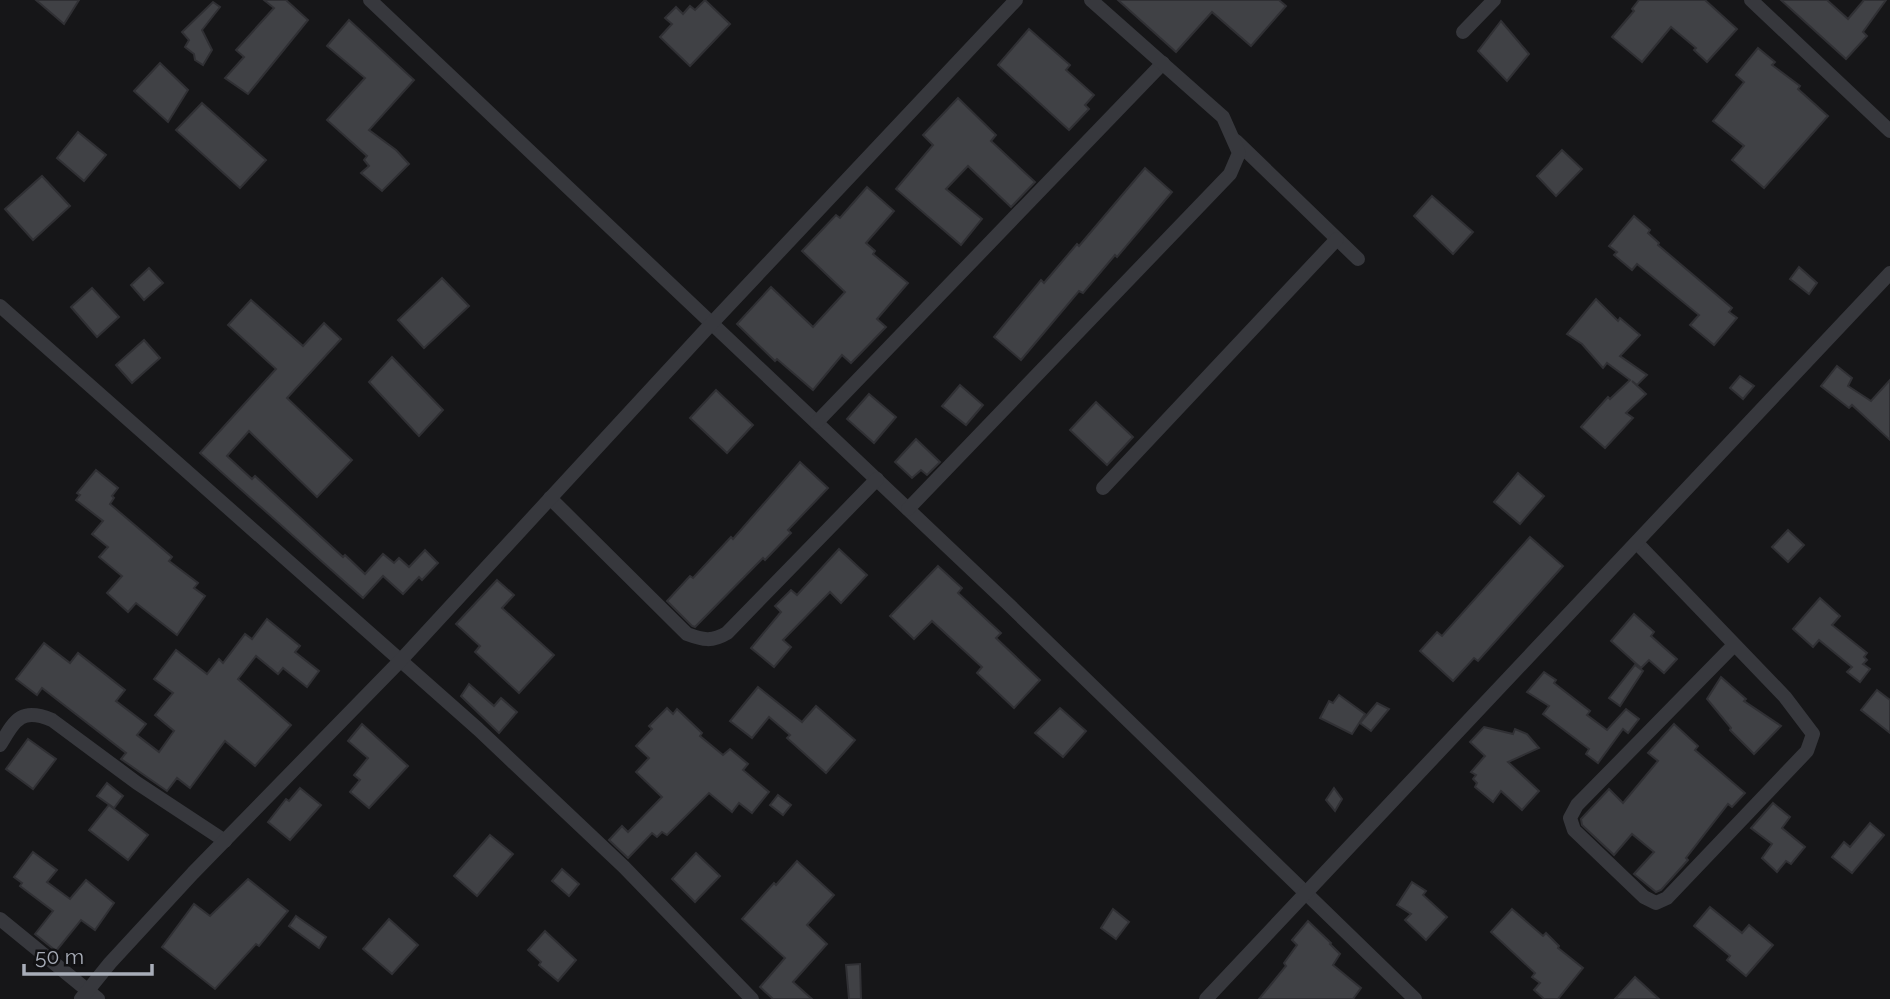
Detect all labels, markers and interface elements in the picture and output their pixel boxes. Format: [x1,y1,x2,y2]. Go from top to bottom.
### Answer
scale bar [24,932,152,976]
text: 50 m [35,944,84,969]

